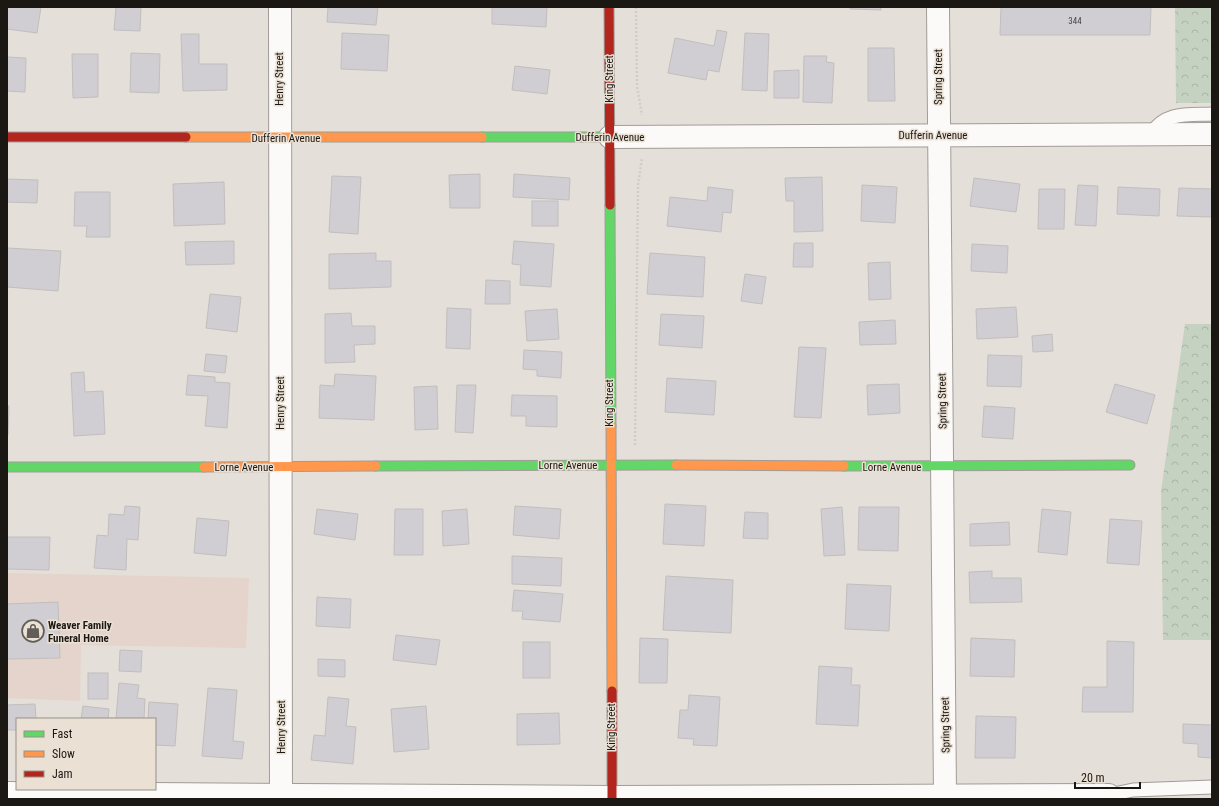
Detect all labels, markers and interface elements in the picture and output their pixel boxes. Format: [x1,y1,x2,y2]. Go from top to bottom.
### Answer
house number: 344 [1068,16,1082,26]
street label: Spring Street [932,49,945,105]
street label: Henry Street [273,52,286,106]
street label: King Street [603,55,616,103]
street label: Dufferin Avenue [899,129,967,142]
street label: Dufferin Avenue [576,131,644,144]
street label: Dufferin Avenue [252,132,320,145]
street label: Spring Street [936,373,949,429]
street label: Henry Street [274,376,287,430]
street label: King Street [603,379,616,427]
street label: Lorne Avenue [539,459,597,472]
street label: Lorne Avenue [215,461,273,474]
street label: Lorne Avenue [863,461,921,474]
shop icon: Weaver Family Funeral Home [20,618,46,644]
place label: Weaver Family Funeral Home [48,619,112,645]
street label: Spring Street [939,697,952,753]
street label: Henry Street [275,700,288,754]
street label: King Street [605,703,618,751]
legend [16,718,156,790]
text: Fast [52,727,73,741]
text: Slow [52,747,75,761]
scale bar [1075,764,1140,790]
text: Jam [52,767,73,781]
text: 20 m [1081,771,1105,785]

